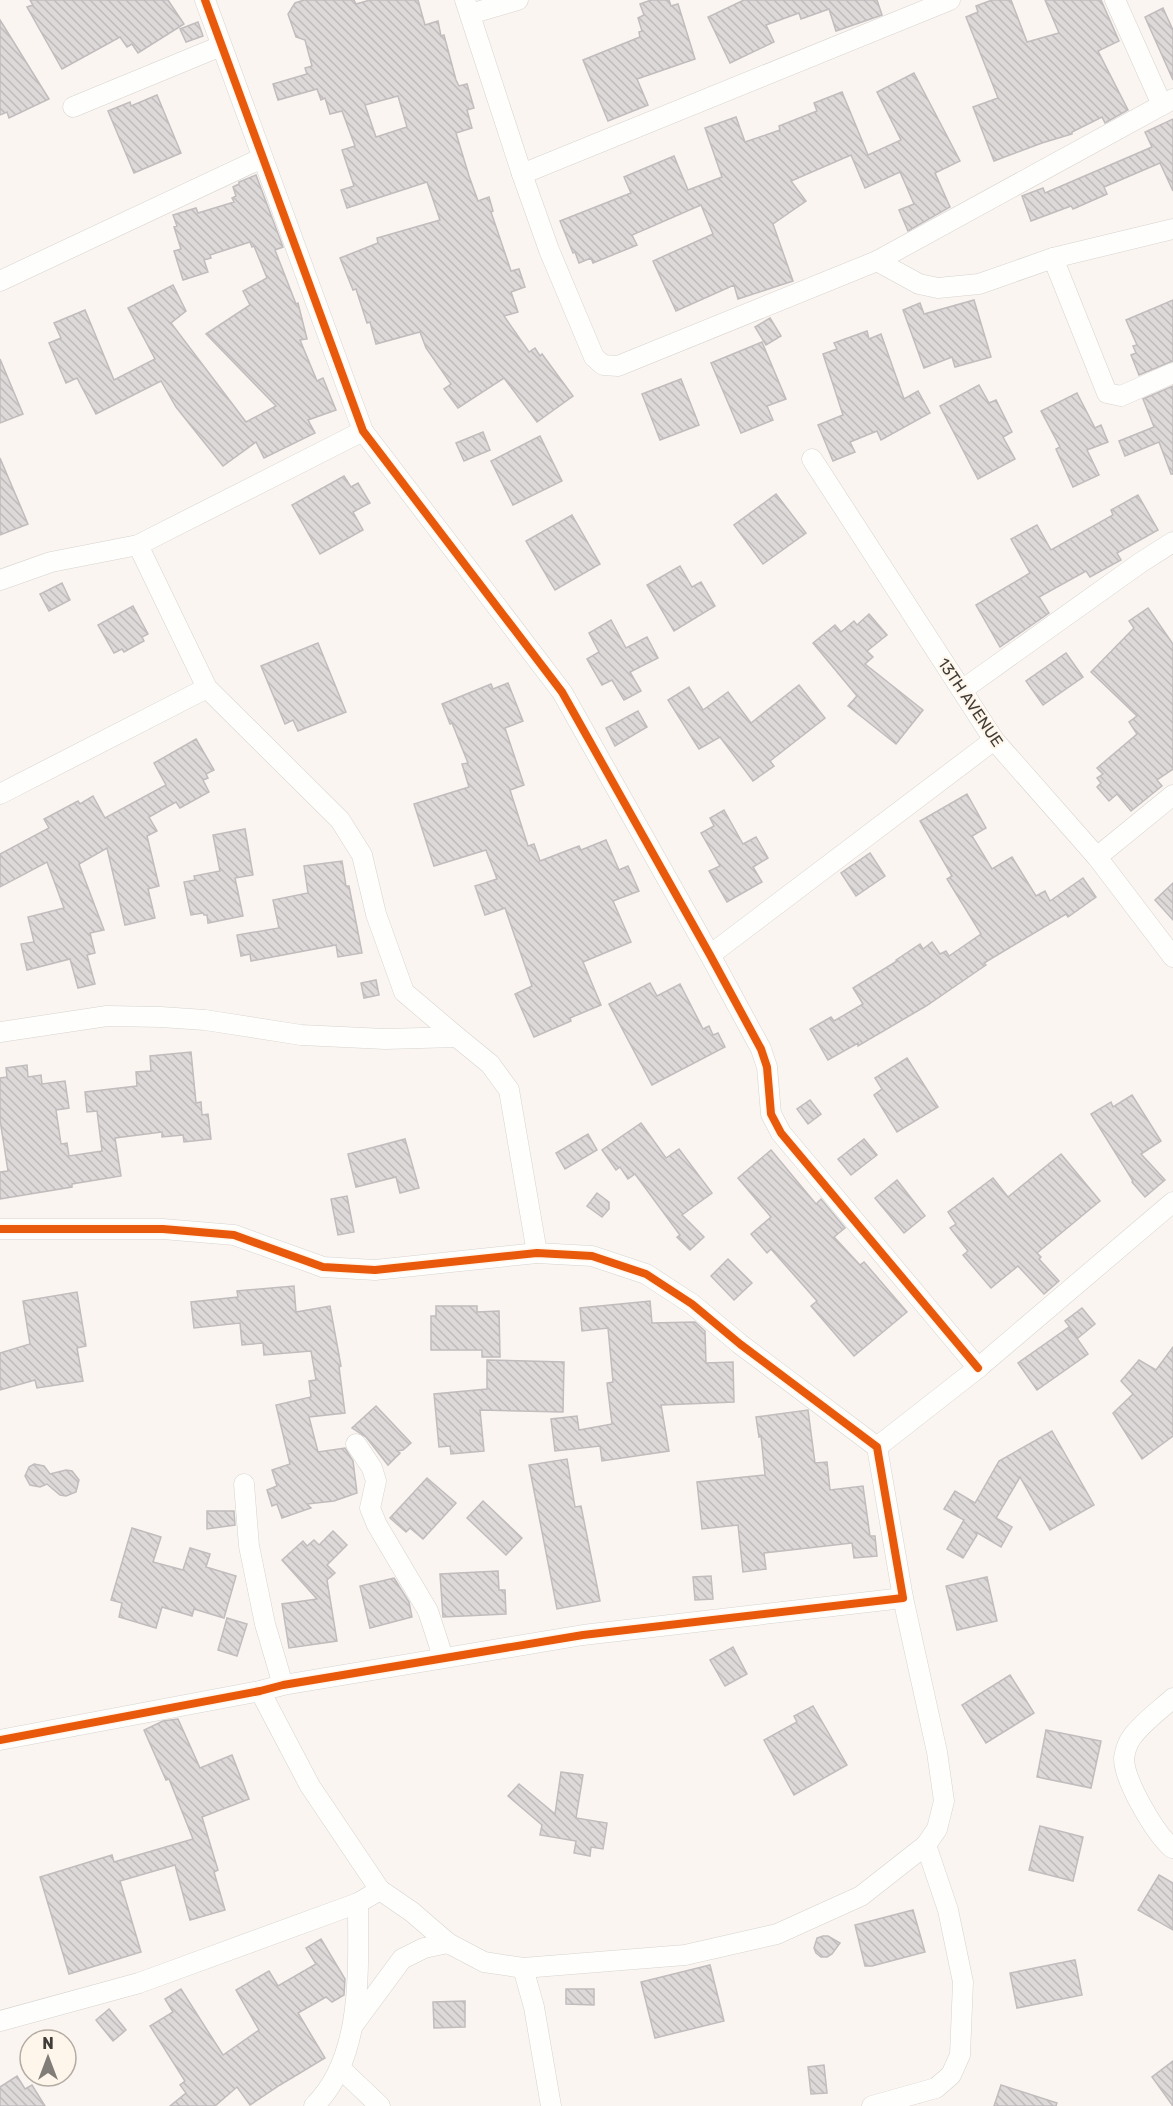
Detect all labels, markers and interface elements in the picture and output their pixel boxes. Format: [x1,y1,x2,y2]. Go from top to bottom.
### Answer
street label: 13TH AVENUE [934,654,1007,750]
north arrow [18,2028,78,2088]
text: N [42,2034,54,2053]

